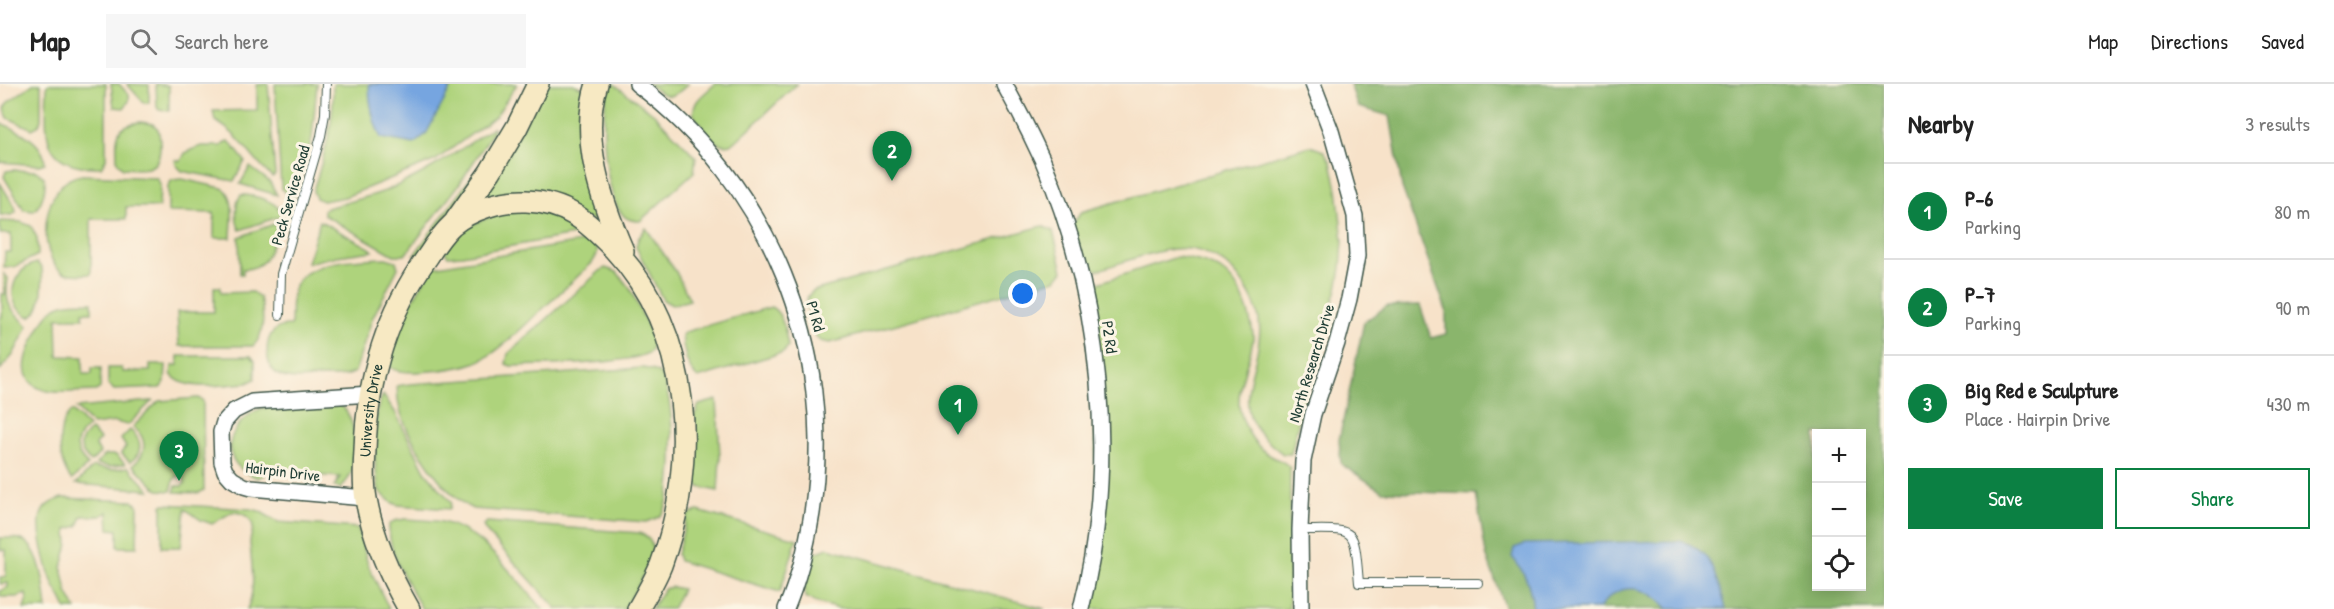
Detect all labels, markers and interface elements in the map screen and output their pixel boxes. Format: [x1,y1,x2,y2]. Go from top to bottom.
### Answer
search box [106,14,526,68]
text: Map [30,22,70,60]
icon: search [127,25,160,58]
text: Search here [175,26,269,56]
text: Map [2088,27,2118,56]
text: Directions [2151,27,2228,56]
text: Saved [2261,27,2304,56]
text: Nearby [1908,106,1974,141]
text: 3 results [2245,110,2310,137]
pin: 2 [872,132,912,181]
street label: Peck Service Road [265,142,315,248]
text: P-6 [1965,183,1993,213]
text: 1 [1924,198,1931,225]
text: 80 m [2274,198,2310,225]
text: Parking [1965,213,2021,240]
your location [1008,279,1037,308]
text: P-7 [1965,279,1995,309]
text: 2 [1923,294,1932,321]
text: 90 m [2276,294,2310,321]
street label: P1 Rd [801,298,831,334]
street label: North Research Drive [1283,301,1340,425]
text: Parking [1965,309,2021,336]
street label: P2 Rd [1097,319,1123,355]
street label: University Drive [354,360,388,458]
text: Big Red e Sculpture [1965,375,2118,405]
pin: 1 [938,386,978,435]
text: 3 [1923,390,1932,417]
text: 430 m [2266,390,2310,417]
text: Place · Hairpin Drive [1965,405,2110,432]
map controls [1812,429,1866,591]
button: + [1812,429,1866,483]
pin: 3 [160,432,198,481]
street label: Hairpin Drive [244,456,322,487]
button: Save [1908,468,2103,529]
button: Share [2115,468,2310,529]
button: − [1812,483,1866,537]
button: locate [1812,537,1866,591]

